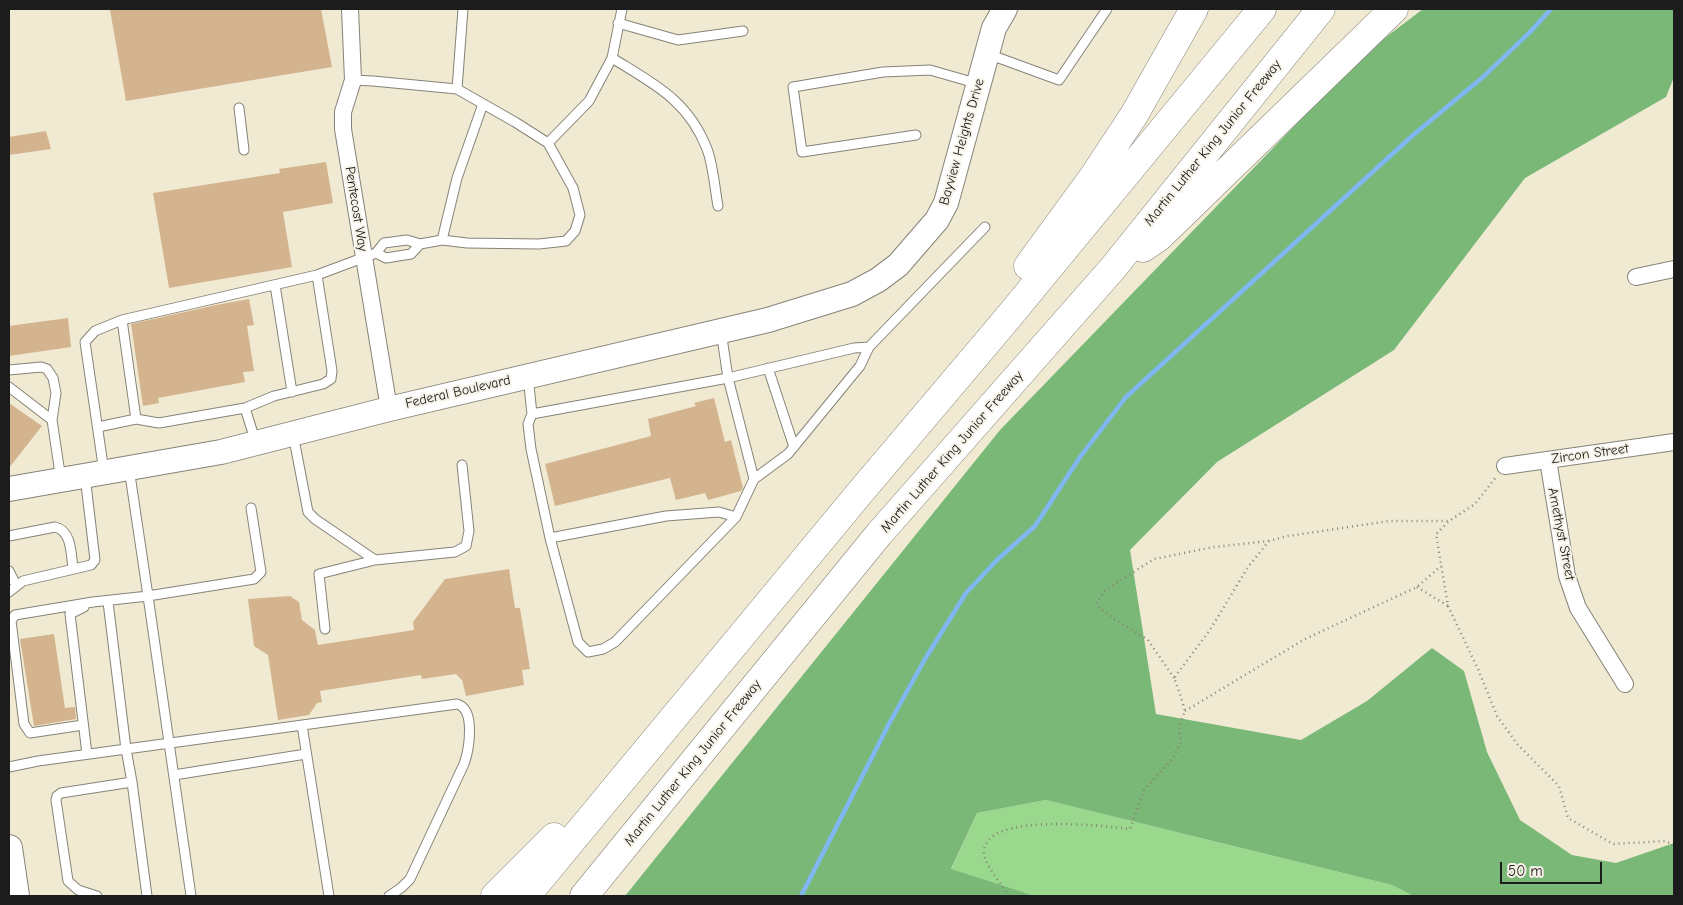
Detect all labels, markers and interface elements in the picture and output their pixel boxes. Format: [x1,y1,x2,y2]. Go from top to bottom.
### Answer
street label: Martin Luther King Junior Freeway [1141,57,1285,229]
street label: Bayview Heights Drive [936,77,988,207]
street label: Pentecost Way [341,165,371,253]
street label: Martin Luther King Junior Freeway [877,368,1027,536]
street label: Federal Boulevard [404,372,512,412]
street label: Zircon Street [1550,440,1630,468]
street label: Amethyst Street [1544,486,1578,582]
street label: Martin Luther King Junior Freeway [621,677,765,849]
scale bar [1503,852,1606,884]
text: 50 m [1508,862,1543,880]

